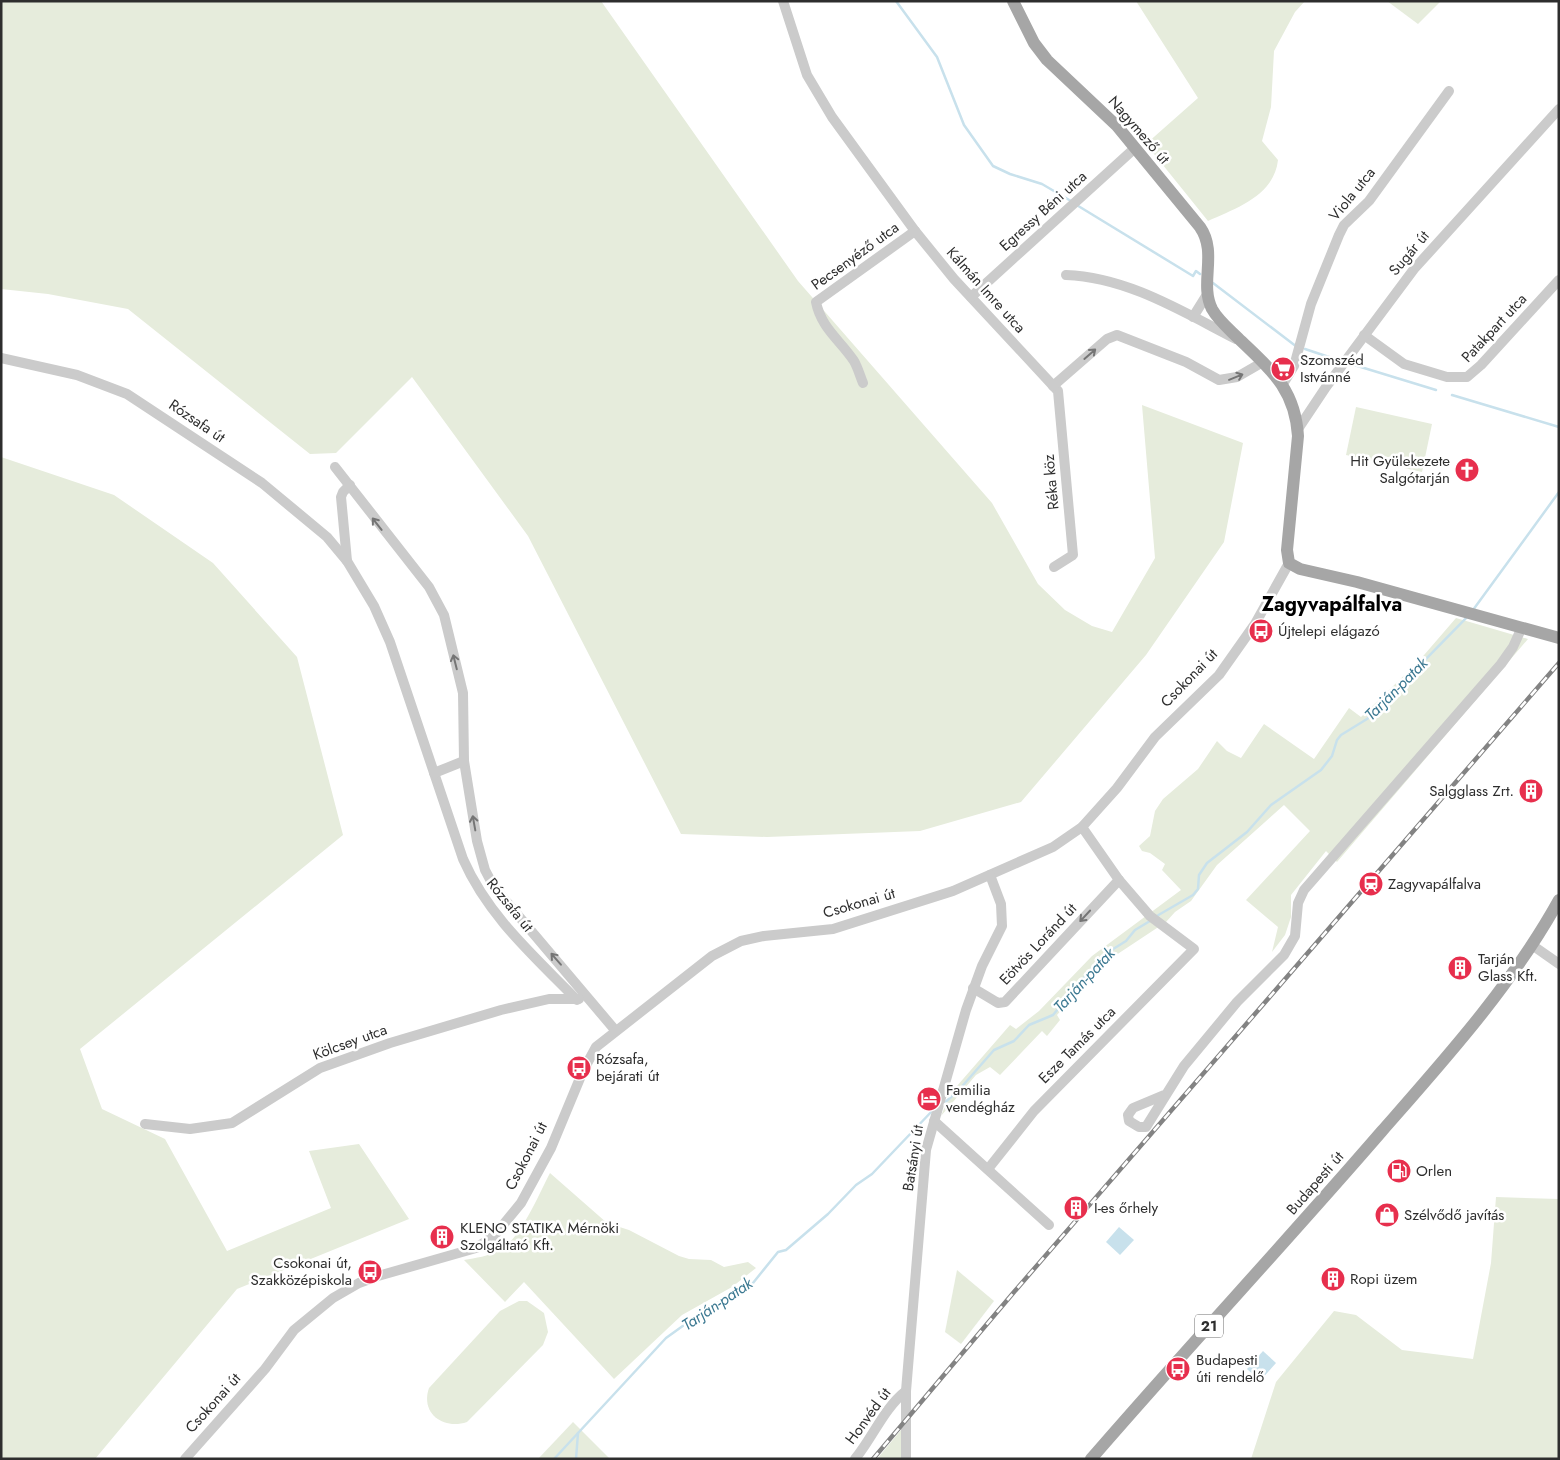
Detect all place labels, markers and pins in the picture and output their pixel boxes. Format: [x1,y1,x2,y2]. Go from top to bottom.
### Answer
place label: Szomszéd Istvánné [1300,349,1364,388]
supermarket icon: Szomszéd Istvánné [1270,356,1296,382]
place label: Hit Gyülekezete Salgótarján [1350,450,1450,489]
church icon: Hit Gyülekezete Salgótarján [1454,457,1480,483]
bus stop icon: Újtelepi elágazó [1248,618,1274,644]
place label: Újtelepi elágazó [1278,620,1380,642]
building icon: Salgglass Zrt. [1518,778,1544,804]
place label: Salgglass Zrt. [1429,780,1514,802]
station icon: Zagyvapálfalva [1358,871,1384,897]
place label: Zagyvapálfalva [1388,873,1481,895]
place label: Tarján Glass Kft. [1478,948,1538,987]
building icon: Tarján Glass Kft. [1447,955,1473,981]
place label: Rózsafa, bejárati út [596,1048,660,1087]
bus stop icon: Rózsafa, bejárati út [566,1055,592,1081]
place label: Familia vendégház [946,1079,1015,1118]
hotel icon: Familia vendégház [916,1086,942,1112]
fuel station icon: Orlen [1386,1158,1412,1184]
place label: Orlen [1416,1160,1452,1182]
building icon: I-es őrhely [1063,1195,1089,1221]
place label: I-es őrhely [1094,1197,1158,1219]
shop icon: Szélvődő javítás [1374,1202,1400,1228]
place label: Szélvődő javítás [1404,1204,1504,1226]
place label: KLENO STATIKA Mérnöki Szolgáltató Kft. [460,1217,619,1256]
building icon: KLENO STATIKA Mérnöki Szolgáltató Kft. [429,1224,455,1250]
place label: Csokonai út, Szakközépiskola [251,1252,352,1291]
bus stop icon: Csokonai út, Szakközépiskola [357,1259,383,1285]
building icon: Ropi üzem [1320,1266,1346,1292]
place label: Ropi üzem [1350,1268,1418,1290]
place label: Budapesti úti rendelő [1196,1349,1264,1388]
bus stop icon: Budapesti úti rendelő [1165,1356,1191,1382]

